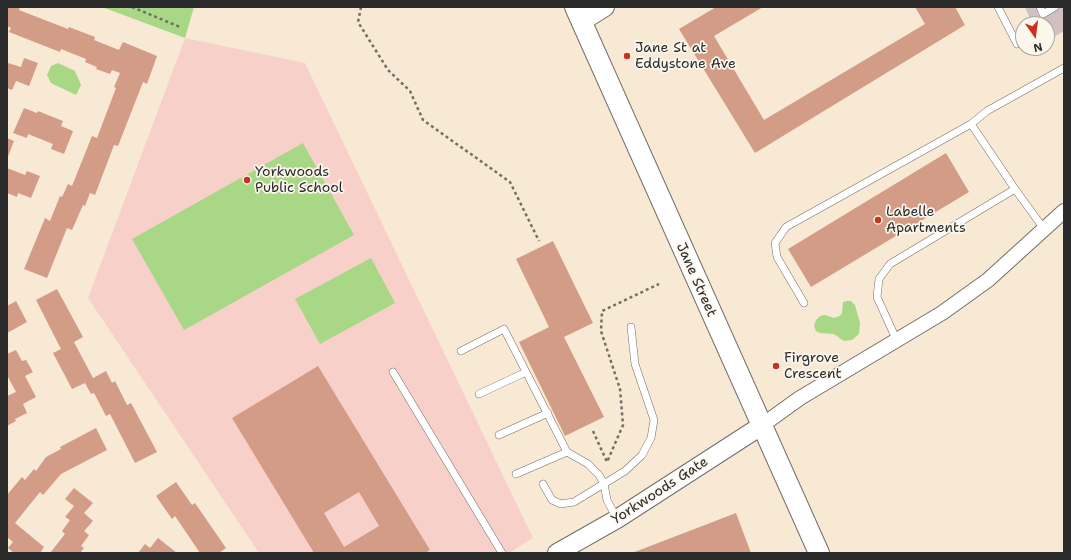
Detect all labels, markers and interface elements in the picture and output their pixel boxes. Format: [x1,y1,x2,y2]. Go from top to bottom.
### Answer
north arrow [1015,16,1055,56]
text: N [1032,39,1044,55]
place label: Jane St at Eddystone Ave [635,40,736,72]
marker: Jane St at Eddystone Ave [622,51,632,61]
place label: Yorkwoods Public School [255,164,343,196]
marker: Yorkwoods Public School [242,175,252,185]
place label: Labelle Apartments [886,204,966,236]
marker: Labelle Apartments [873,215,883,225]
street label: Jane Street [672,240,720,320]
place label: Firgrove Crescent [784,350,842,382]
marker: Firgrove Crescent [771,361,781,371]
street label: Yorkwoods Gate [609,454,711,528]

